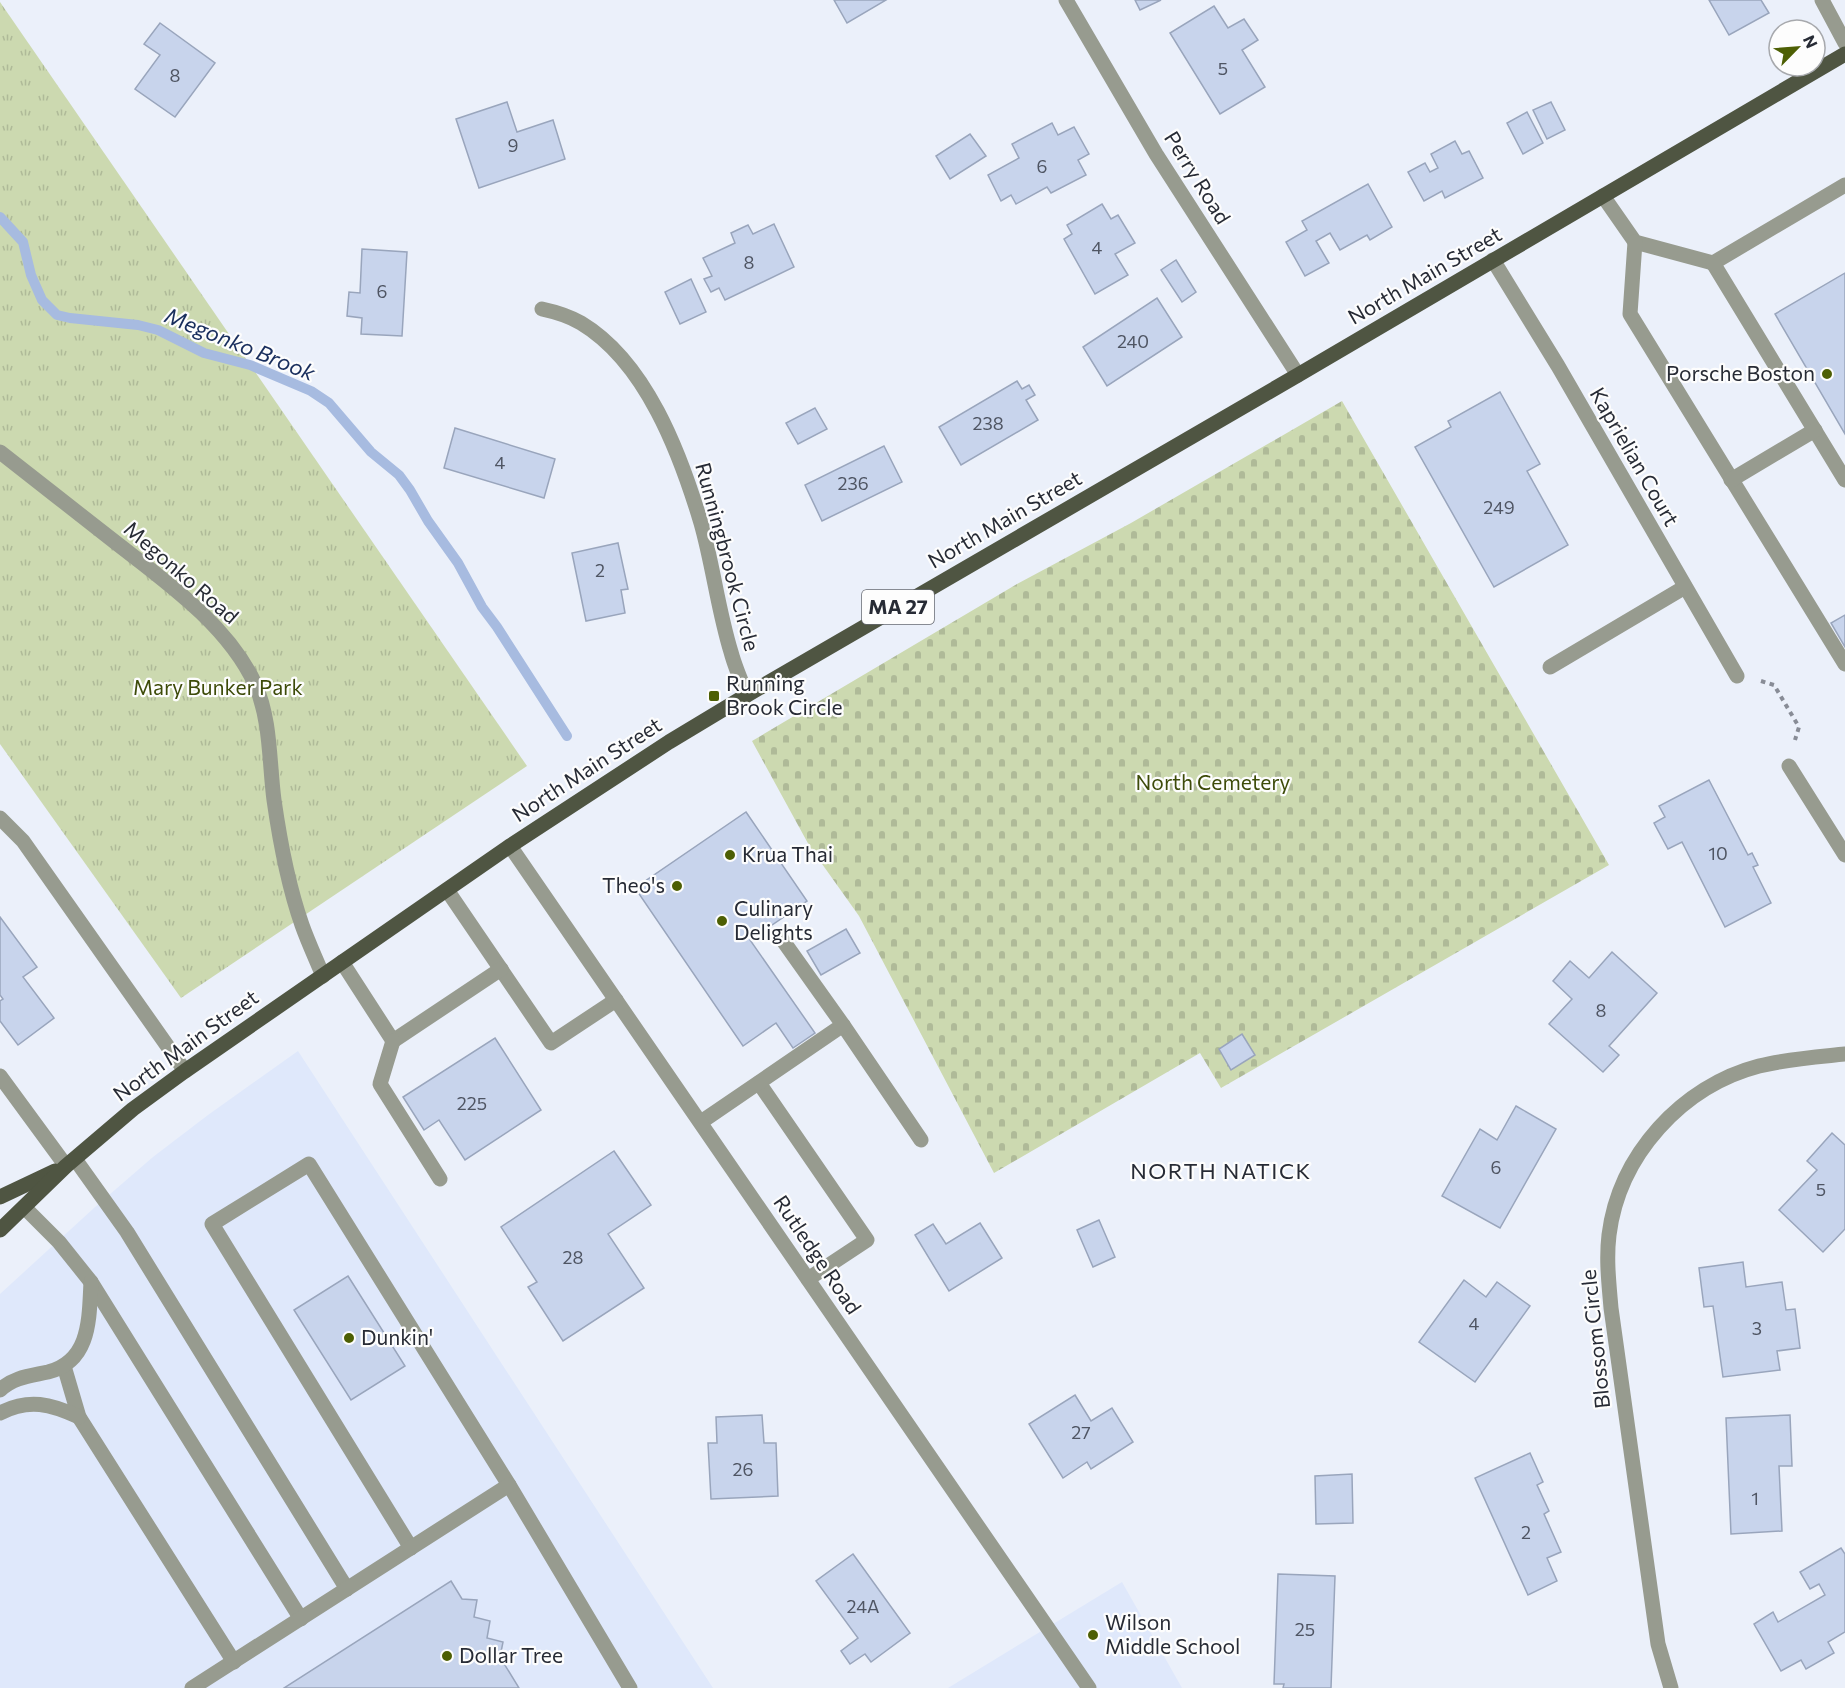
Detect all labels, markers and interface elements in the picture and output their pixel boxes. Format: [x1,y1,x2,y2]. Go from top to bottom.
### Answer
north arrow [1767,18,1827,78]
text: N [1800,32,1822,51]
house number: 5 [1218,57,1228,79]
house number: 8 [170,64,181,86]
street label: Perry Road [1160,126,1237,228]
house number: 9 [508,134,518,156]
house number: 6 [1037,155,1047,177]
street label: North Main Street [1343,221,1505,329]
house number: 4 [1092,236,1103,258]
house number: 8 [744,251,755,273]
house number: 6 [377,280,387,302]
water label: Megonko Brook [161,301,320,386]
house number: 240 [1117,330,1149,352]
place label: Porsche Boston [1666,360,1815,385]
marker: Porsche Boston [1820,367,1834,381]
street label: Kaprielian Court [1586,383,1685,530]
house number: 238 [972,412,1004,434]
house number: 4 [495,451,506,473]
street label: Runningbrook Circle [691,460,766,654]
street label: North Main Street [923,465,1085,573]
house number: 236 [837,472,869,494]
house number: 249 [1483,496,1515,518]
street label: Megonko Road [120,515,244,628]
house number: 2 [595,559,605,581]
road number: MA 27 [862,590,934,624]
place label: Running Brook Circle [726,670,843,719]
park label: Mary Bunker Park [133,674,303,699]
marker: Running Brook Circle [707,689,721,703]
street label: North Main Street [507,711,666,826]
park label: North Cemetery [1136,769,1291,794]
place label: Krua Thai [742,841,833,866]
house number: 10 [1708,842,1728,864]
marker: Krua Thai [723,848,737,862]
place label: Theo's [602,872,665,897]
marker: Theo's [670,879,684,893]
place label: Culinary Delights [734,895,813,944]
marker: Culinary Delights [715,914,729,928]
street label: North Main Street [108,984,262,1106]
house number: 8 [1596,999,1607,1021]
house number: 225 [457,1092,487,1114]
house number: 6 [1491,1156,1501,1178]
district label: NORTH NATICK [1130,1157,1312,1184]
house number: 5 [1816,1178,1826,1200]
street label: Rutledge Road [769,1190,867,1318]
house number: 28 [563,1246,584,1268]
street label: Blossom Circle [1575,1268,1614,1410]
house number: 4 [1469,1312,1480,1334]
house number: 3 [1752,1317,1762,1339]
place label: Dunkin' [361,1324,433,1349]
marker: Dunkin' [342,1331,356,1345]
house number: 27 [1071,1421,1091,1443]
house number: 26 [733,1458,753,1480]
house number: 1 [1751,1487,1759,1509]
house number: 2 [1521,1521,1531,1543]
house number: 24A [847,1595,879,1617]
place label: Wilson Middle School [1105,1609,1240,1658]
house number: 25 [1295,1618,1315,1640]
marker: Wilson Middle School [1086,1628,1100,1642]
place label: Dollar Tree [459,1642,563,1667]
marker: Dollar Tree [440,1649,454,1663]

